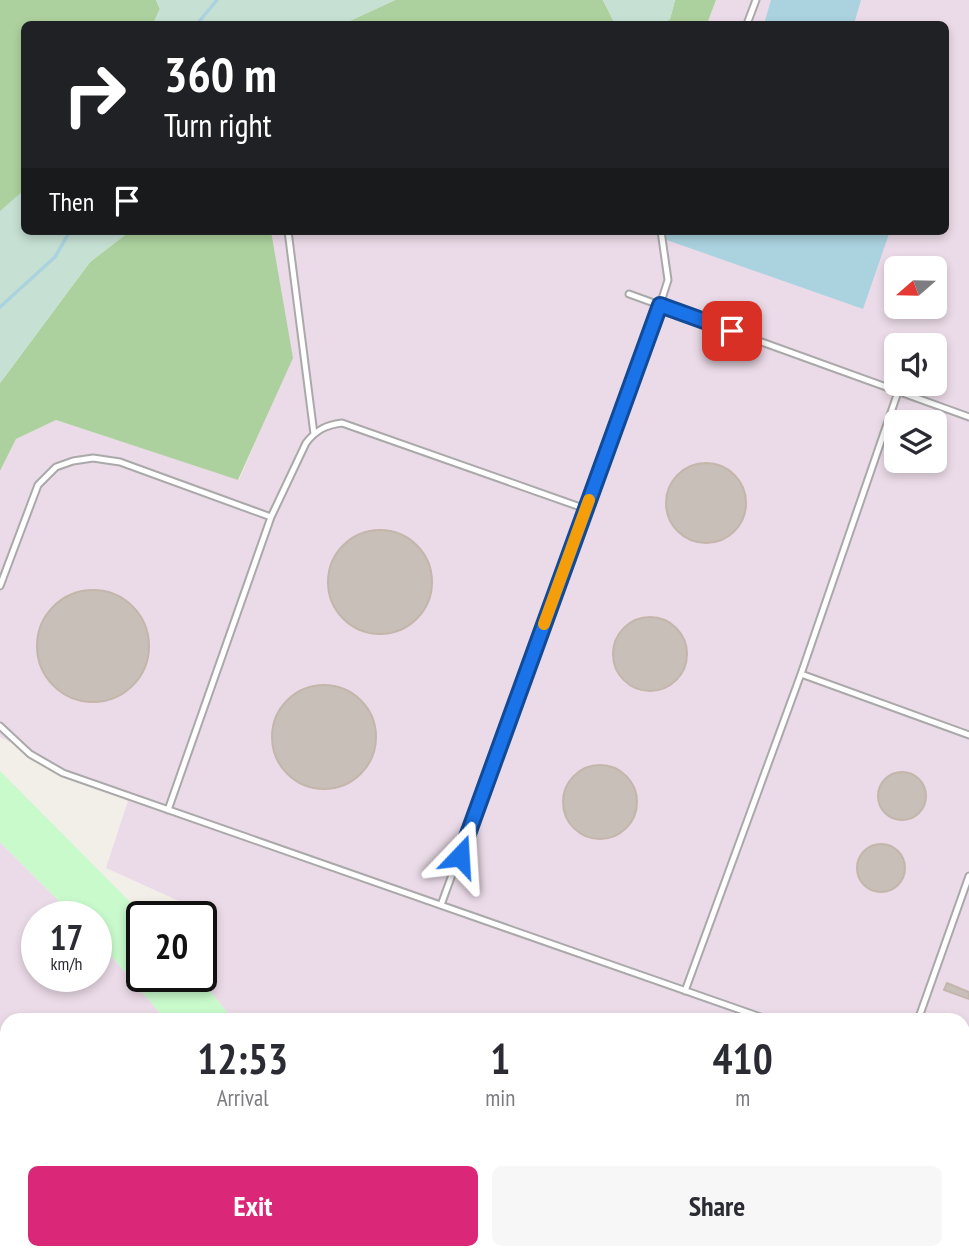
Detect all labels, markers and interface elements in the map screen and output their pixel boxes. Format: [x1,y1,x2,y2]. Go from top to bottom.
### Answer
text: 360 m [164,42,277,106]
icon: right [49,49,140,140]
text: Turn right [164,104,272,146]
icon: arrive [108,182,146,220]
text: Then [49,185,94,218]
north arrow [884,256,947,318]
map controls [884,256,947,473]
pin [702,301,762,361]
icon: arrive [713,312,751,350]
button: sound [884,333,947,396]
button: layers [884,410,947,473]
position arrow [423,819,497,893]
speed limit sign: 20 [126,901,217,992]
text: 17 [50,914,83,960]
text: km/h [51,952,82,975]
text: 12:53 [197,1031,288,1086]
text: 1 [490,1031,510,1086]
text: 410 [713,1031,773,1086]
text: Arrival [217,1083,269,1112]
text: min [485,1083,515,1112]
text: m [735,1083,750,1112]
button: Exit [28,1166,478,1246]
button: Share [492,1166,942,1246]

